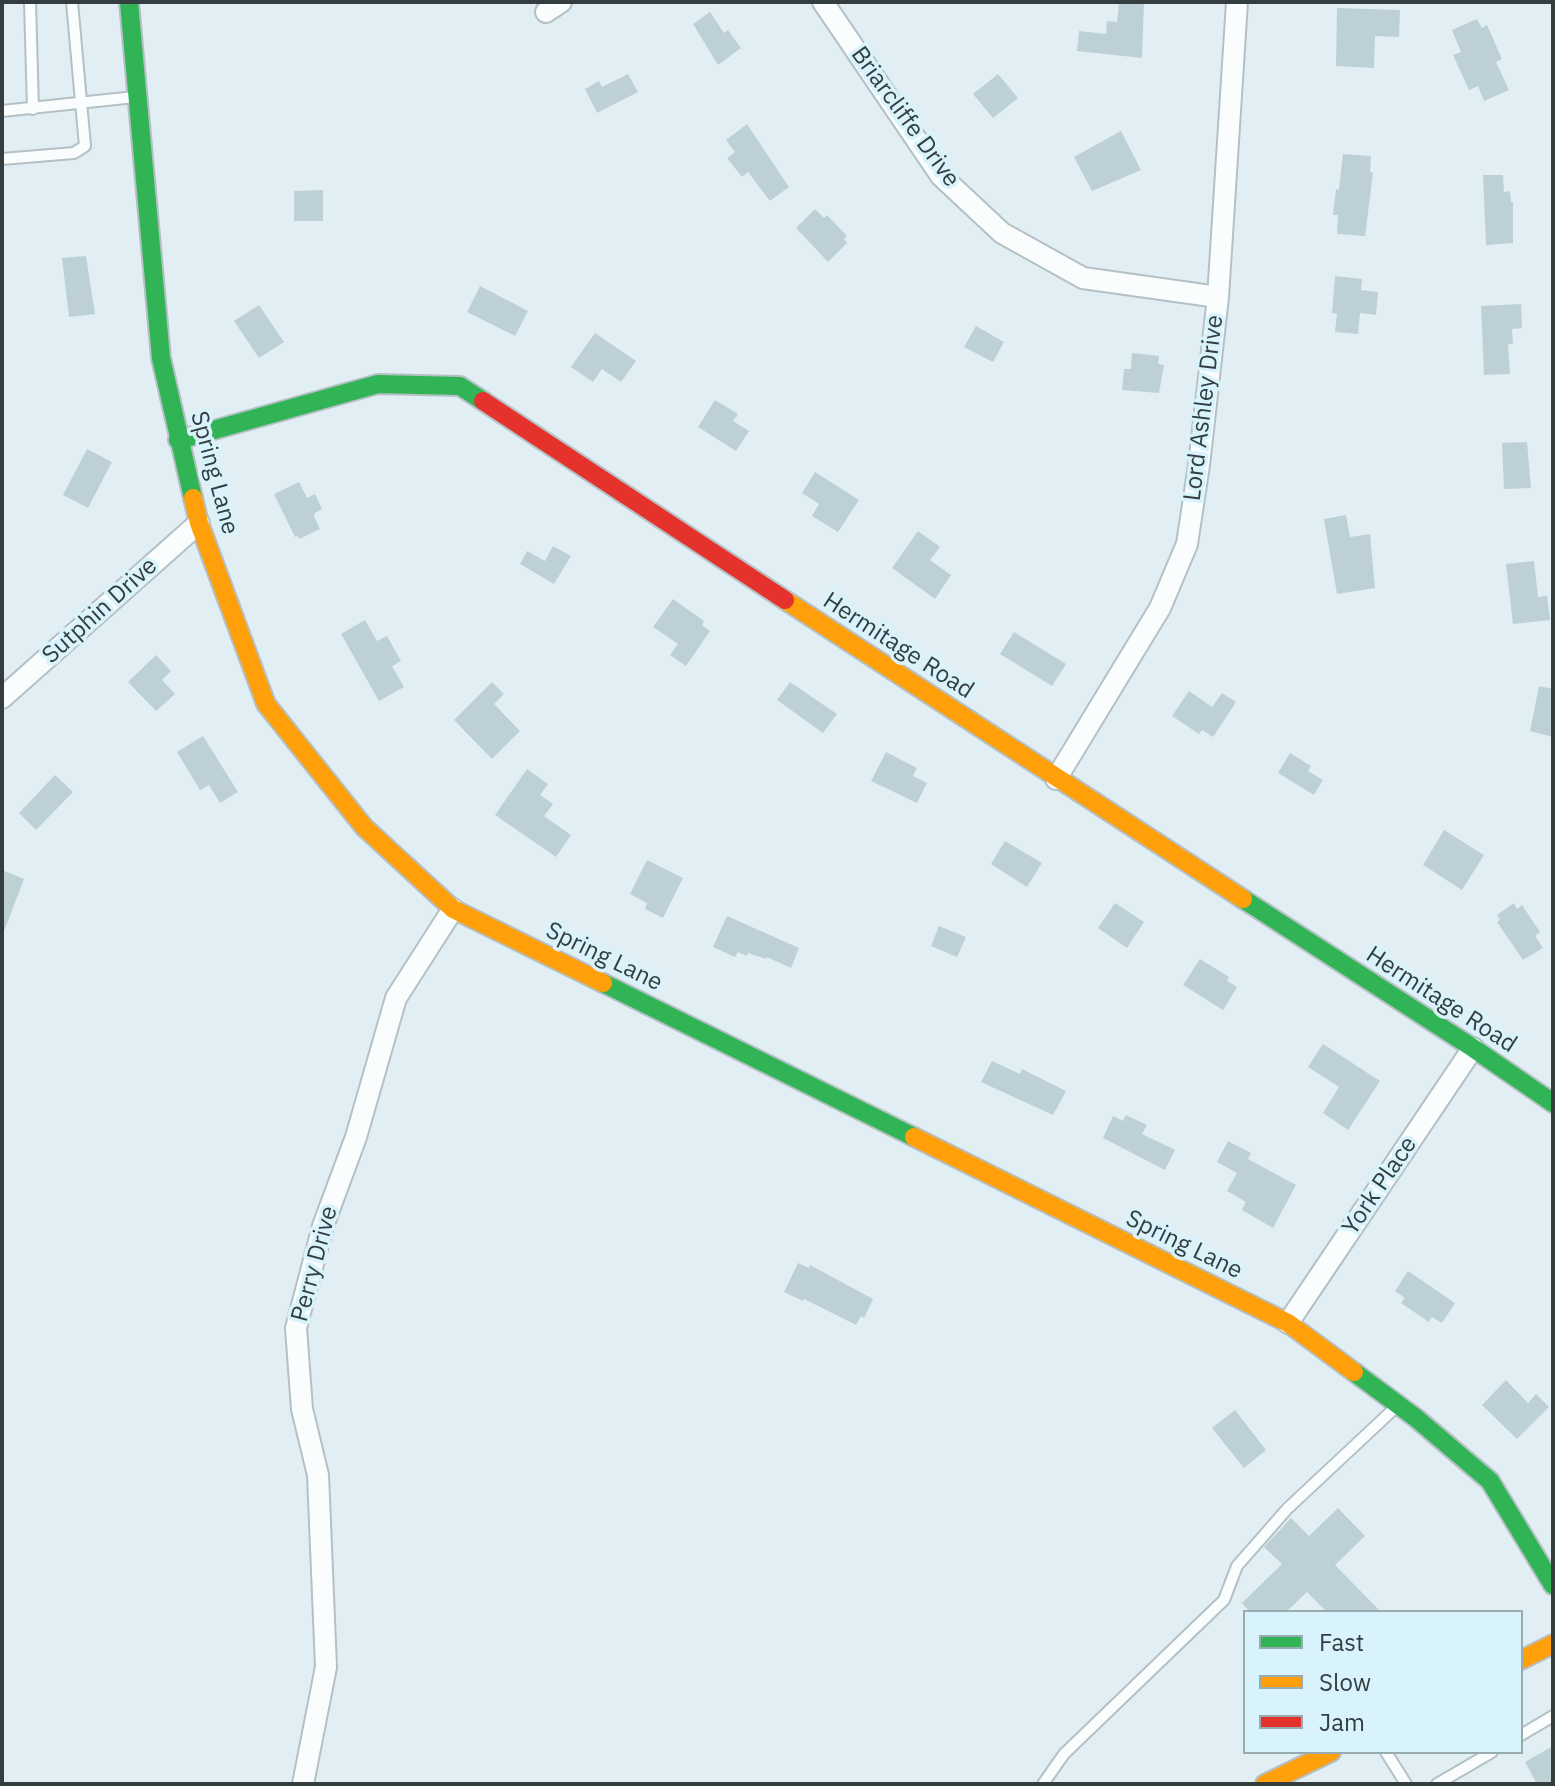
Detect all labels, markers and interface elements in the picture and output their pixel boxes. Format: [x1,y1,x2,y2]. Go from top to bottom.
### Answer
street label: Briarcliffe Drive [844,41,966,193]
street label: Lord Ashley Drive [1178,313,1230,503]
street label: Spring Lane [184,408,244,538]
street label: Sutphin Drive [37,552,163,670]
street label: Hermitage Road [817,587,979,705]
street label: Spring Lane [541,916,667,998]
street label: Hermitage Road [1360,941,1522,1059]
street label: York Place [1337,1131,1423,1241]
street label: Perry Drive [286,1203,344,1325]
street label: Spring Lane [1121,1204,1247,1286]
legend [1243,1610,1523,1754]
text: Fast [1319,1626,1364,1658]
text: Slow [1319,1666,1371,1698]
text: Jam [1319,1706,1365,1738]

